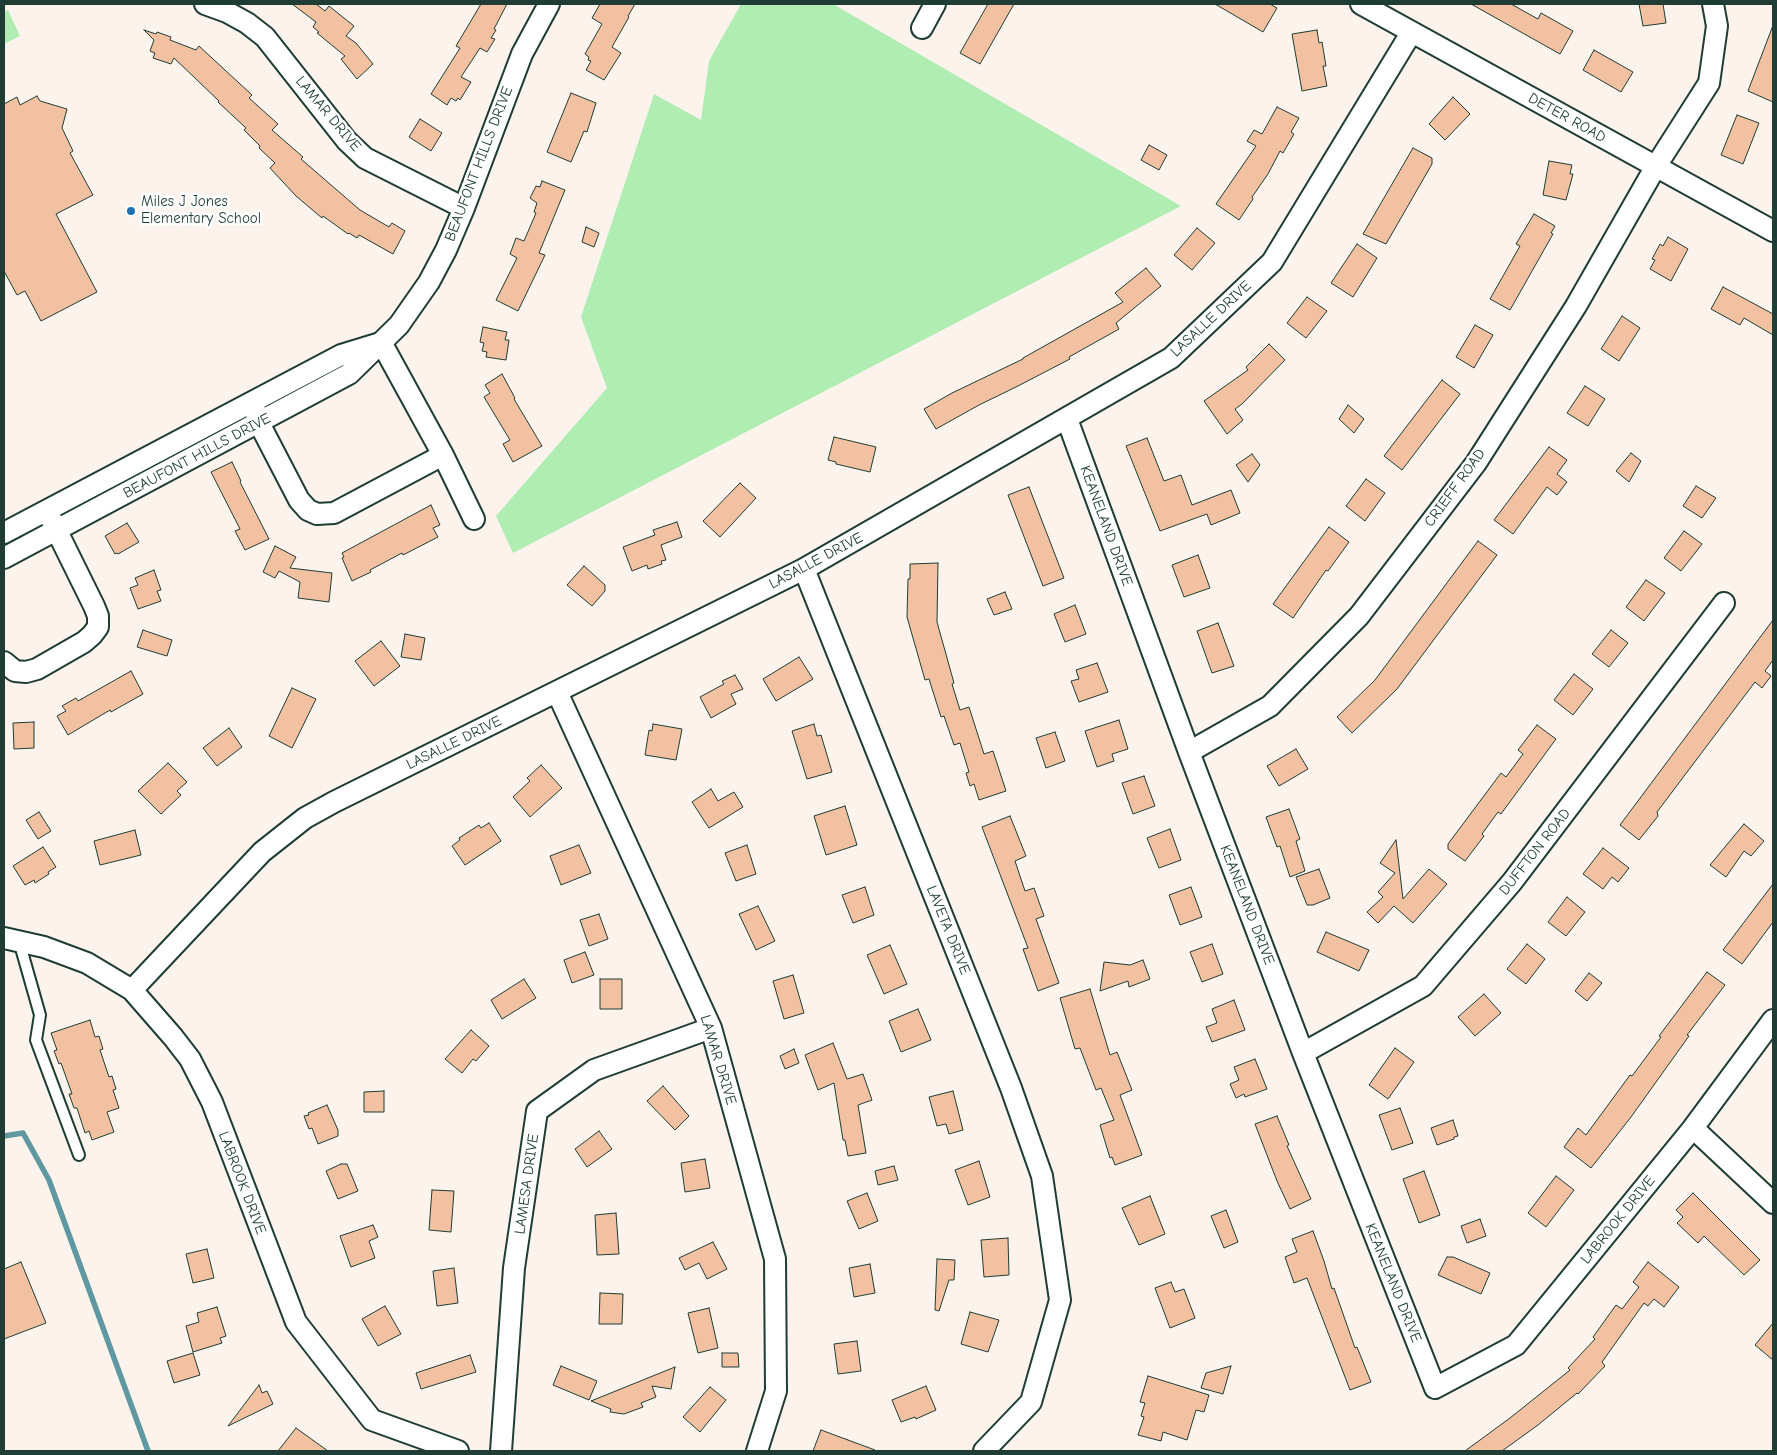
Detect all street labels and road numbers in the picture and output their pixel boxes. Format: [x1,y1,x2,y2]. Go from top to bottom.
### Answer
street label: LAMAR DRIVE [291,73,365,155]
street label: BEAUFONT HILLS DRIVE [441,84,517,244]
street label: DETER ROAD [1525,89,1609,147]
street label: LASALLE DRIVE [1167,277,1255,361]
street label: BEAUFONT HILLS DRIVE [120,409,274,503]
street label: CRIEFF ROAD [1421,445,1489,531]
street label: KEANELAND DRIVE [1076,463,1136,589]
street label: LASALLE DRIVE [766,529,866,593]
street label: LASALLE DRIVE [403,712,505,774]
street label: DUFFTON ROAD [1495,805,1575,899]
street label: KEANELAND DRIVE [1216,843,1278,967]
street label: LAVETA DRIVE [922,883,974,977]
street label: LAMAR DRIVE [696,1013,740,1107]
street label: LABROOK DRIVE [214,1129,270,1237]
street label: LAMESA DRIVE [511,1133,543,1235]
street label: LABROOK DRIVE [1577,1172,1659,1268]
street label: KEANELAND DRIVE [1361,1221,1425,1345]

